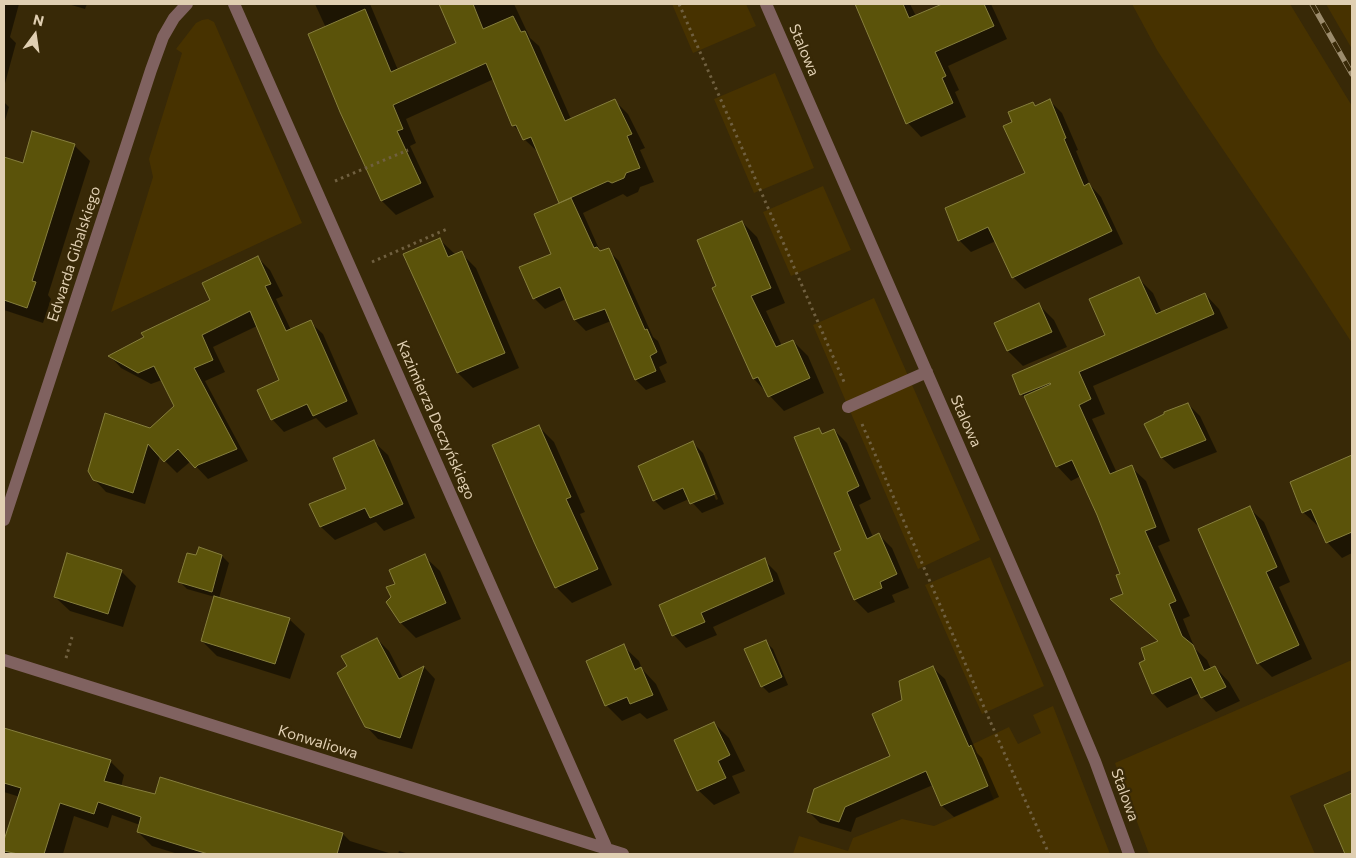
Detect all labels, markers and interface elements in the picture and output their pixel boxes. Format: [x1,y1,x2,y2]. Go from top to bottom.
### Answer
north arrow [10,10,60,60]
text: N [32,10,46,29]
street label: Stalowa [785,21,823,79]
street label: Edwarda Gibalskiego [44,184,104,324]
street label: Kazimierza Deczyńskiego [393,338,479,502]
street label: Stalowa [947,392,985,450]
street label: Konwaliowa [276,721,360,763]
street label: Stalowa [1107,766,1143,824]

